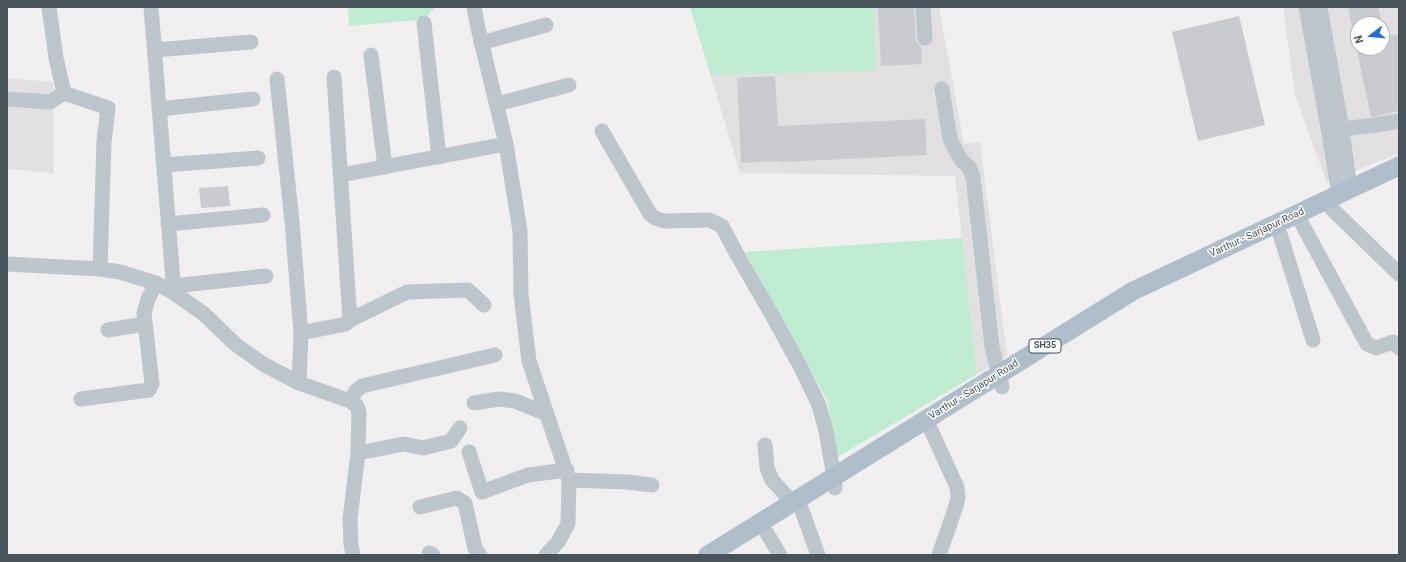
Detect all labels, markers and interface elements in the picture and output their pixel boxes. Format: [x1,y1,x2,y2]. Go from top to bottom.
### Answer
north arrow [1350,16,1390,56]
text: N [1352,34,1366,45]
street label: Varthur - Sarjapur Road [1208,206,1306,260]
road number: SH35 [1029,339,1061,353]
street label: Varthur - Sarjapur Road [927,358,1021,422]

